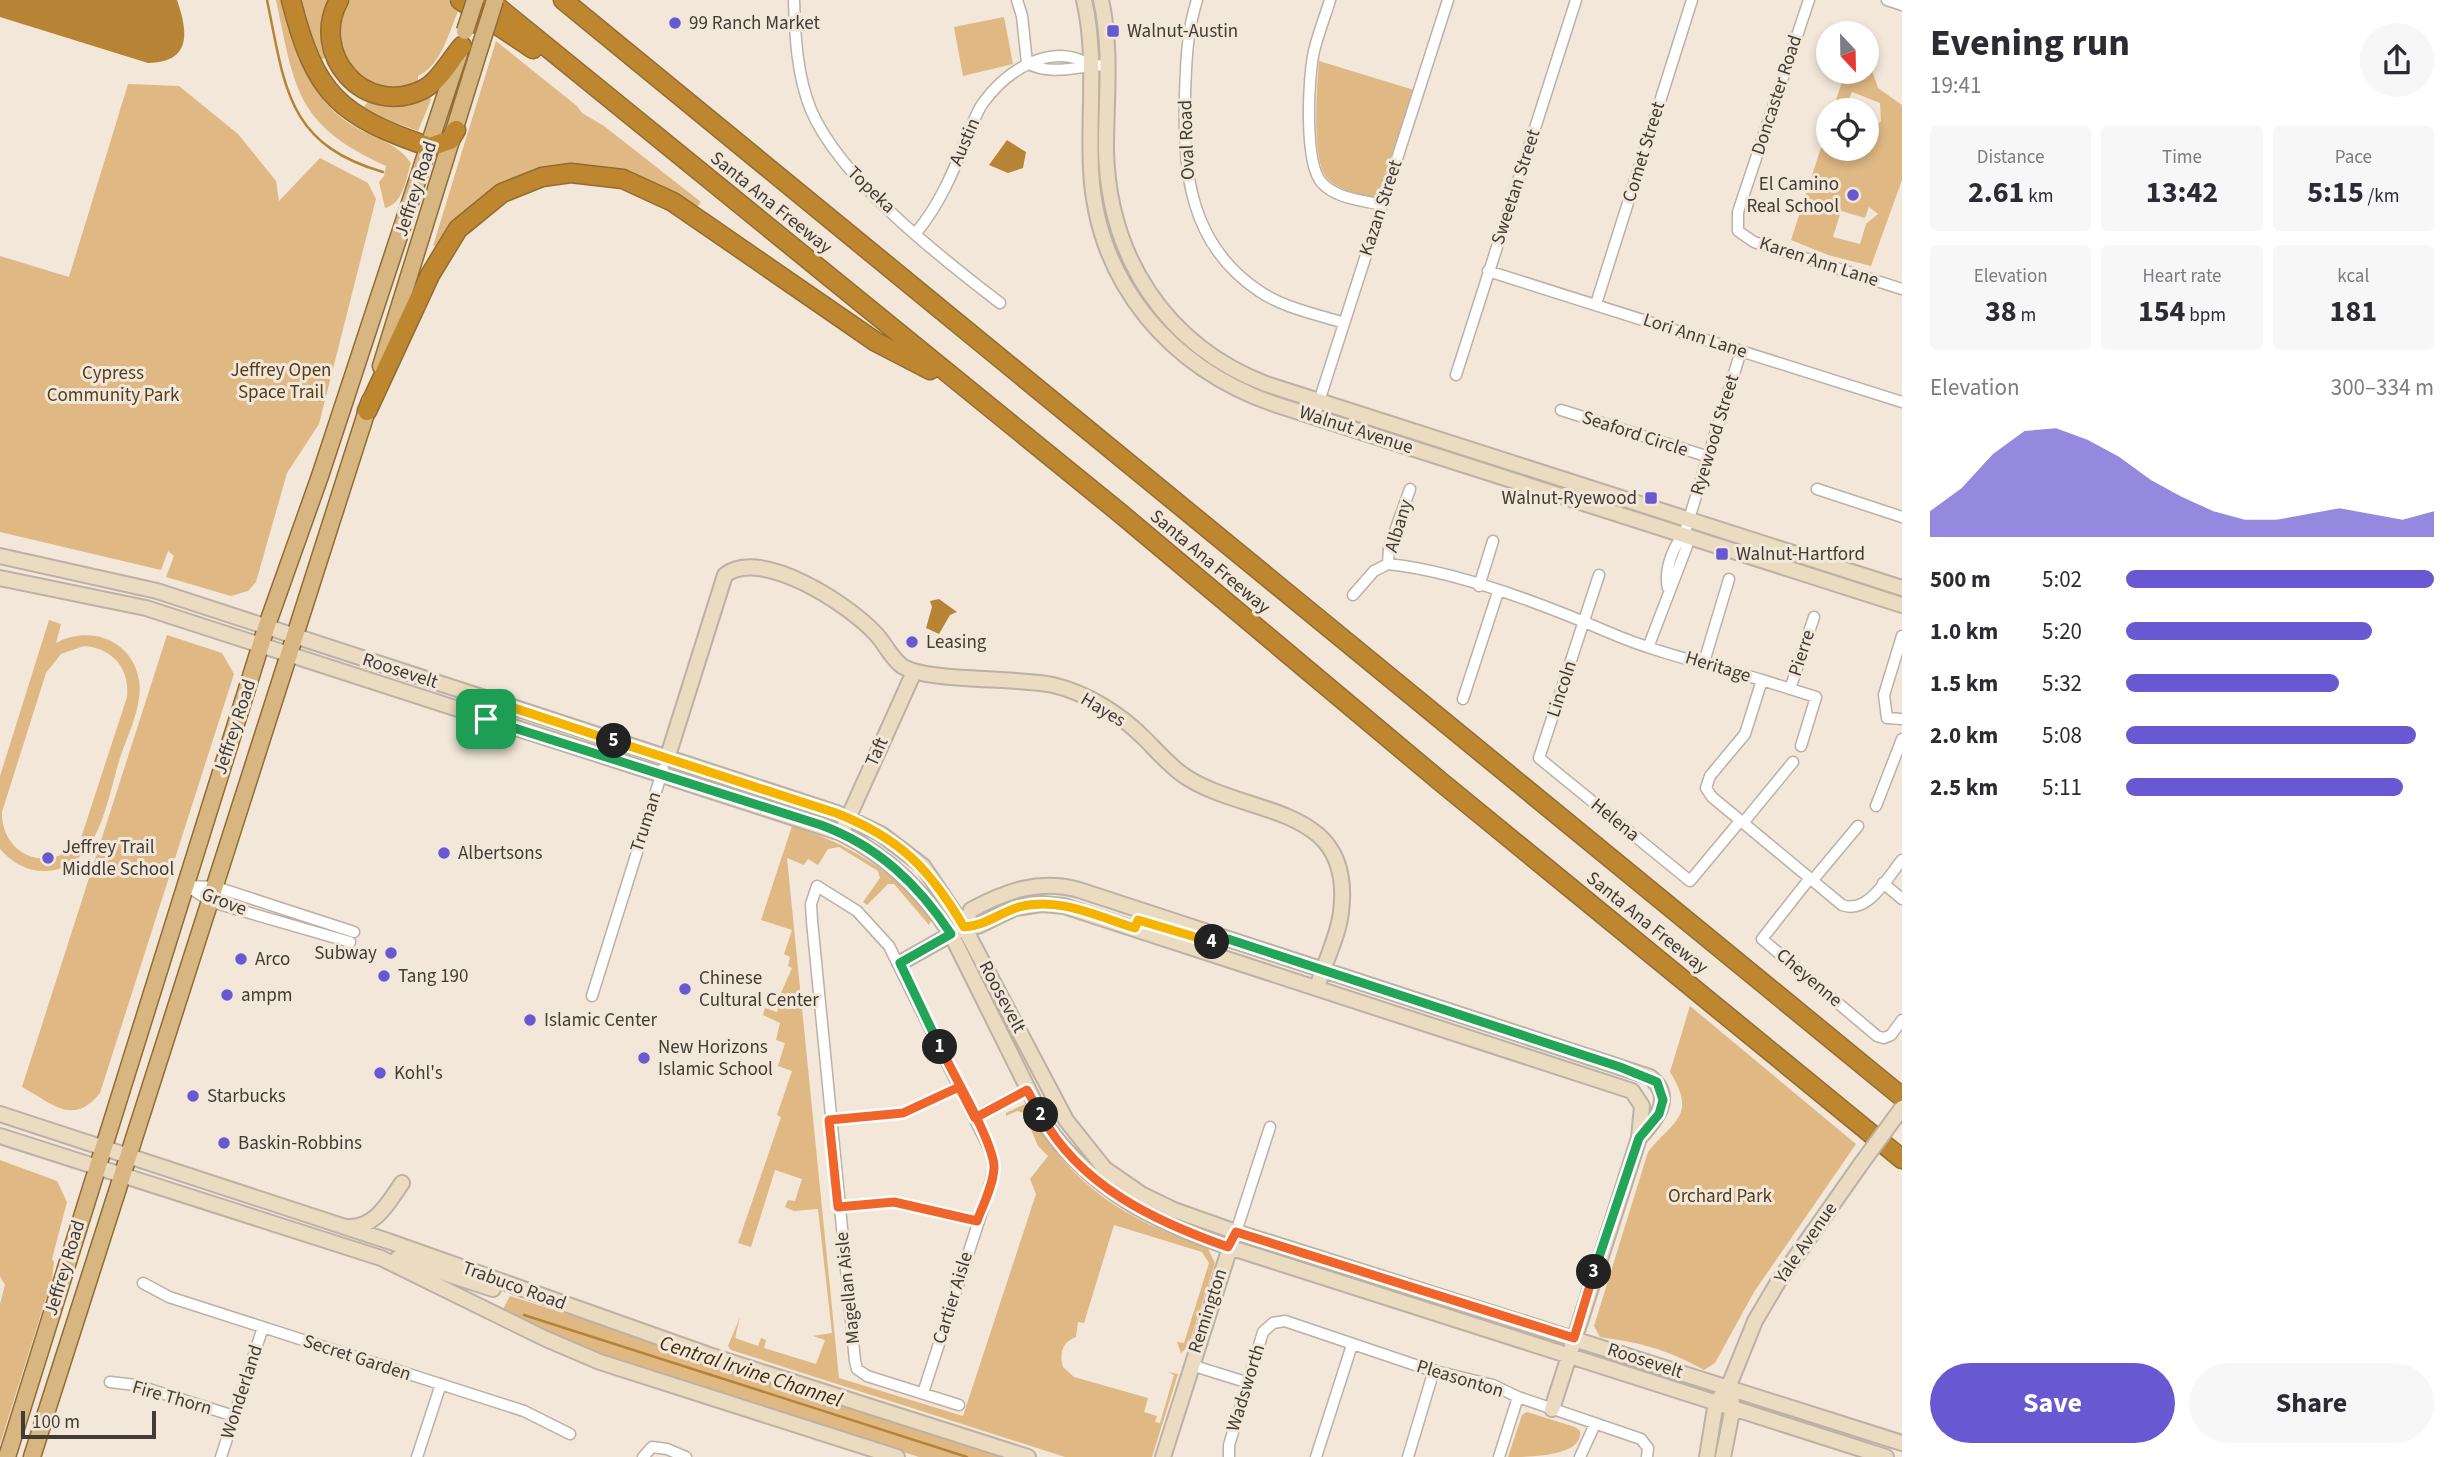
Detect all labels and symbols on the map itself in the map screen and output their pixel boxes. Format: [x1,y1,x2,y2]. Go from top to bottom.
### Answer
place label: 99 Ranch Market [689,10,820,37]
marker: 99 Ranch Market [667,15,683,31]
place label: Walnut-Austin [1127,18,1238,45]
north arrow [1816,21,1880,84]
marker: Walnut-Austin [1105,23,1121,39]
street label: Doncaster Road [1745,31,1809,159]
street label: Comet Street [1616,98,1672,206]
street label: Oval Road [1172,99,1202,181]
street label: Austin [943,114,987,170]
street label: Sweetan Street [1485,125,1548,248]
street label: Jeffrey Road [388,138,444,240]
street label: Santa Ana Freeway [704,145,838,261]
street label: Kazan Street [1353,156,1409,260]
street label: Topeka [841,160,901,220]
place label: El Camino Real School [1746,171,1839,220]
marker: El Camino Real School [1845,187,1861,203]
street label: Karen Ann Lane [1756,230,1882,294]
street label: Lori Ann Lane [1640,306,1750,366]
park label: Jeffrey Open Space Trail [230,357,332,406]
park label: Cypress Community Park [47,360,180,409]
street label: Ryewood Street [1684,371,1746,499]
street label: Walnut Avenue [1295,399,1417,461]
street label: Seaford Circle [1578,404,1692,464]
place label: Walnut-Ryewood [1502,485,1637,512]
marker: Walnut-Ryewood [1643,490,1659,506]
street label: Albany [1378,496,1420,556]
street label: Santa Ana Freeway [1144,503,1276,621]
place label: Walnut-Hartford [1736,541,1865,568]
marker: Walnut-Hartford [1714,546,1730,562]
street label: Pierre [1782,626,1822,680]
place label: Leasing [926,629,987,656]
marker: Leasing [904,634,920,650]
street label: Heritage [1682,644,1754,690]
street label: Roosevelt [359,646,442,696]
street label: Lincoln [1540,657,1584,721]
street label: Jeffrey Road [207,676,263,778]
street label: Hayes [1075,686,1131,734]
pin [456,689,516,749]
pin: 5 [596,724,632,758]
street label: Taft [859,732,896,771]
street label: Truman [624,788,668,856]
street label: Helena [1585,792,1645,848]
place label: Jeffrey Trail Middle School [62,834,174,883]
place label: Albertsons [458,840,543,867]
marker: Albertsons [436,845,452,861]
marker: Jeffrey Trail Middle School [40,850,56,866]
street label: Santa Ana Freeway [1580,865,1714,981]
street label: Grove [197,881,251,923]
pin: 4 [1194,925,1230,960]
place label: Subway [314,940,377,967]
street label: Cheyenne [1770,942,1848,1014]
marker: Subway [383,945,399,961]
place label: Arco [255,946,290,973]
marker: Arco [233,951,249,967]
street label: Roosevelt [972,956,1033,1038]
place label: Tang 190 [398,963,468,990]
place label: Chinese Cultural Center [699,965,819,1014]
marker: Tang 190 [376,968,392,984]
marker: Chinese Cultural Center [677,981,693,997]
place label: ampm [241,982,293,1009]
marker: ampm [219,987,235,1003]
place label: Islamic Center [544,1007,658,1034]
marker: Islamic Center [522,1012,538,1028]
pin: 1 [922,1030,958,1064]
place label: New Horizons Islamic School [658,1034,773,1083]
marker: New Horizons Islamic School [636,1050,652,1066]
place label: Kohl's [394,1060,443,1087]
marker: Kohl's [372,1065,388,1081]
place label: Starbucks [207,1083,286,1110]
marker: Starbucks [185,1088,201,1104]
pin: 2 [1024,1098,1058,1132]
place label: Baskin-Robbins [238,1130,362,1157]
marker: Baskin-Robbins [216,1135,232,1151]
park label: Orchard Park [1668,1183,1773,1210]
street label: Yale Avenue [1767,1197,1844,1290]
street label: Jeffrey Road [38,1217,92,1319]
street label: Magellan Aisle [829,1230,867,1346]
street label: Cartier Aisle [926,1249,980,1347]
pin: 3 [1576,1254,1612,1290]
street label: Trabuco Road [458,1255,570,1317]
street label: Remington [1182,1265,1234,1357]
water label: Central Irvine Channel [656,1327,847,1415]
street label: Secret Garden [299,1328,415,1388]
street label: Roosevelt [1604,1336,1687,1386]
street label: Wonderland [214,1341,270,1443]
street label: Wadsworth [1220,1341,1272,1435]
street label: Pleasonton [1413,1353,1507,1405]
street label: Fire Thorn [129,1374,215,1422]
scale bar [21,1408,156,1440]

